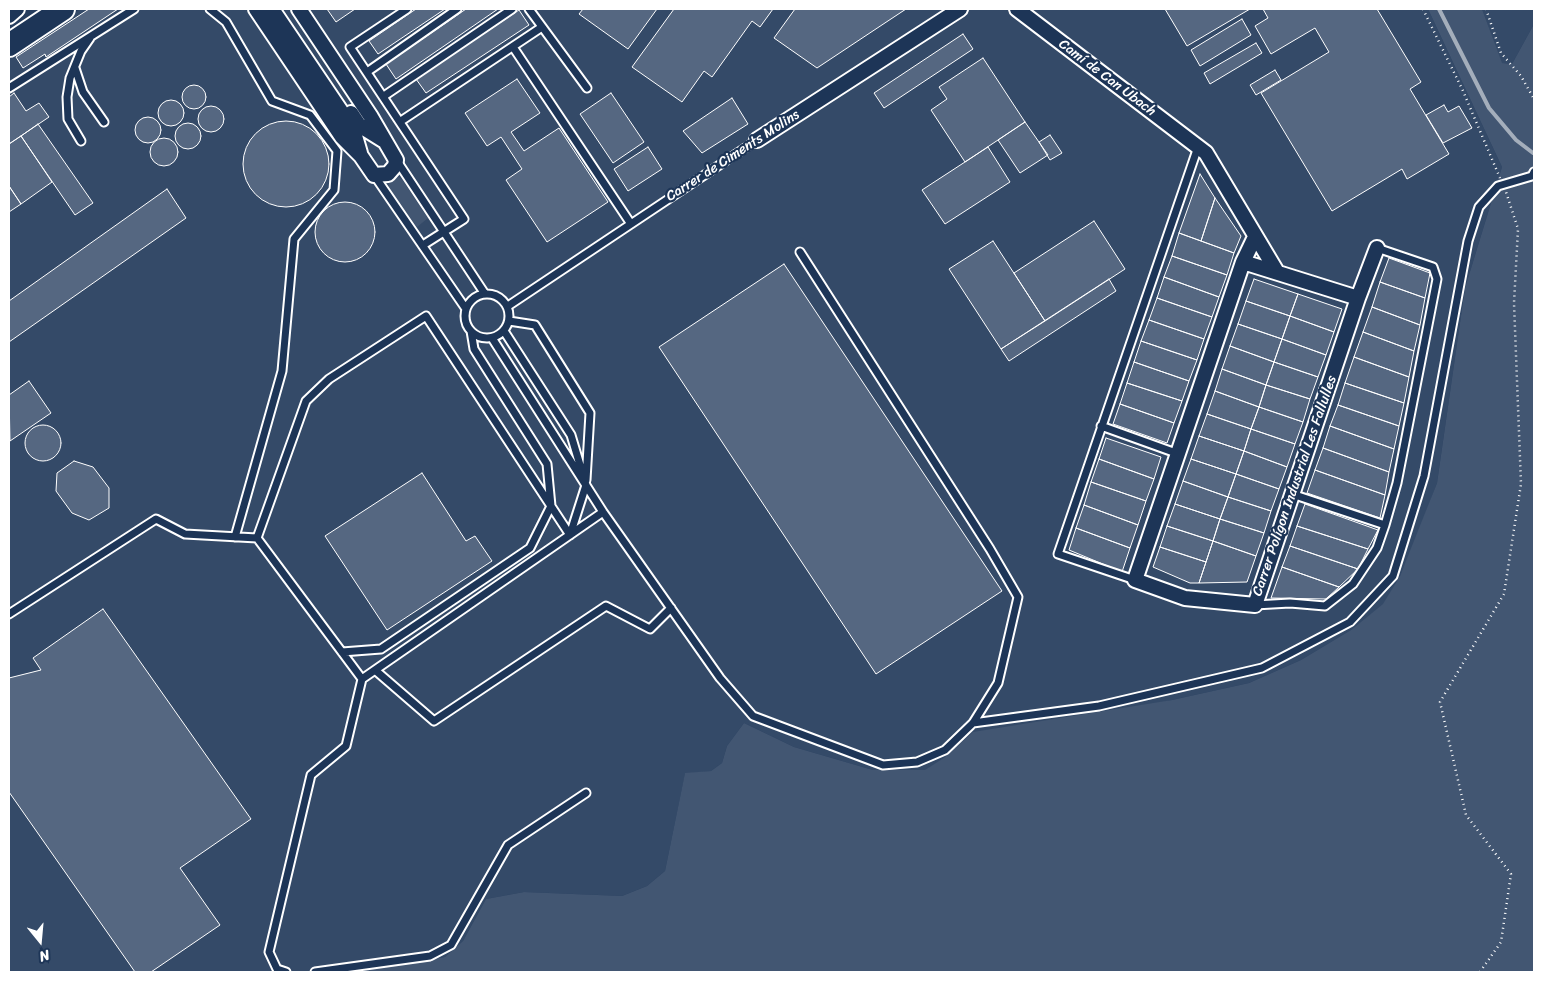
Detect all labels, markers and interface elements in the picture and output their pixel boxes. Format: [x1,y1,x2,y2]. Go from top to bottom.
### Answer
street label: Camí de Can Ubach [1055,36,1159,120]
street label: Carrer de Ciments Molins [663,107,803,205]
street label: Carrer Polígon Industrial Les Fallulles [1249,374,1341,598]
north arrow [15,916,65,966]
text: N [36,942,53,969]

